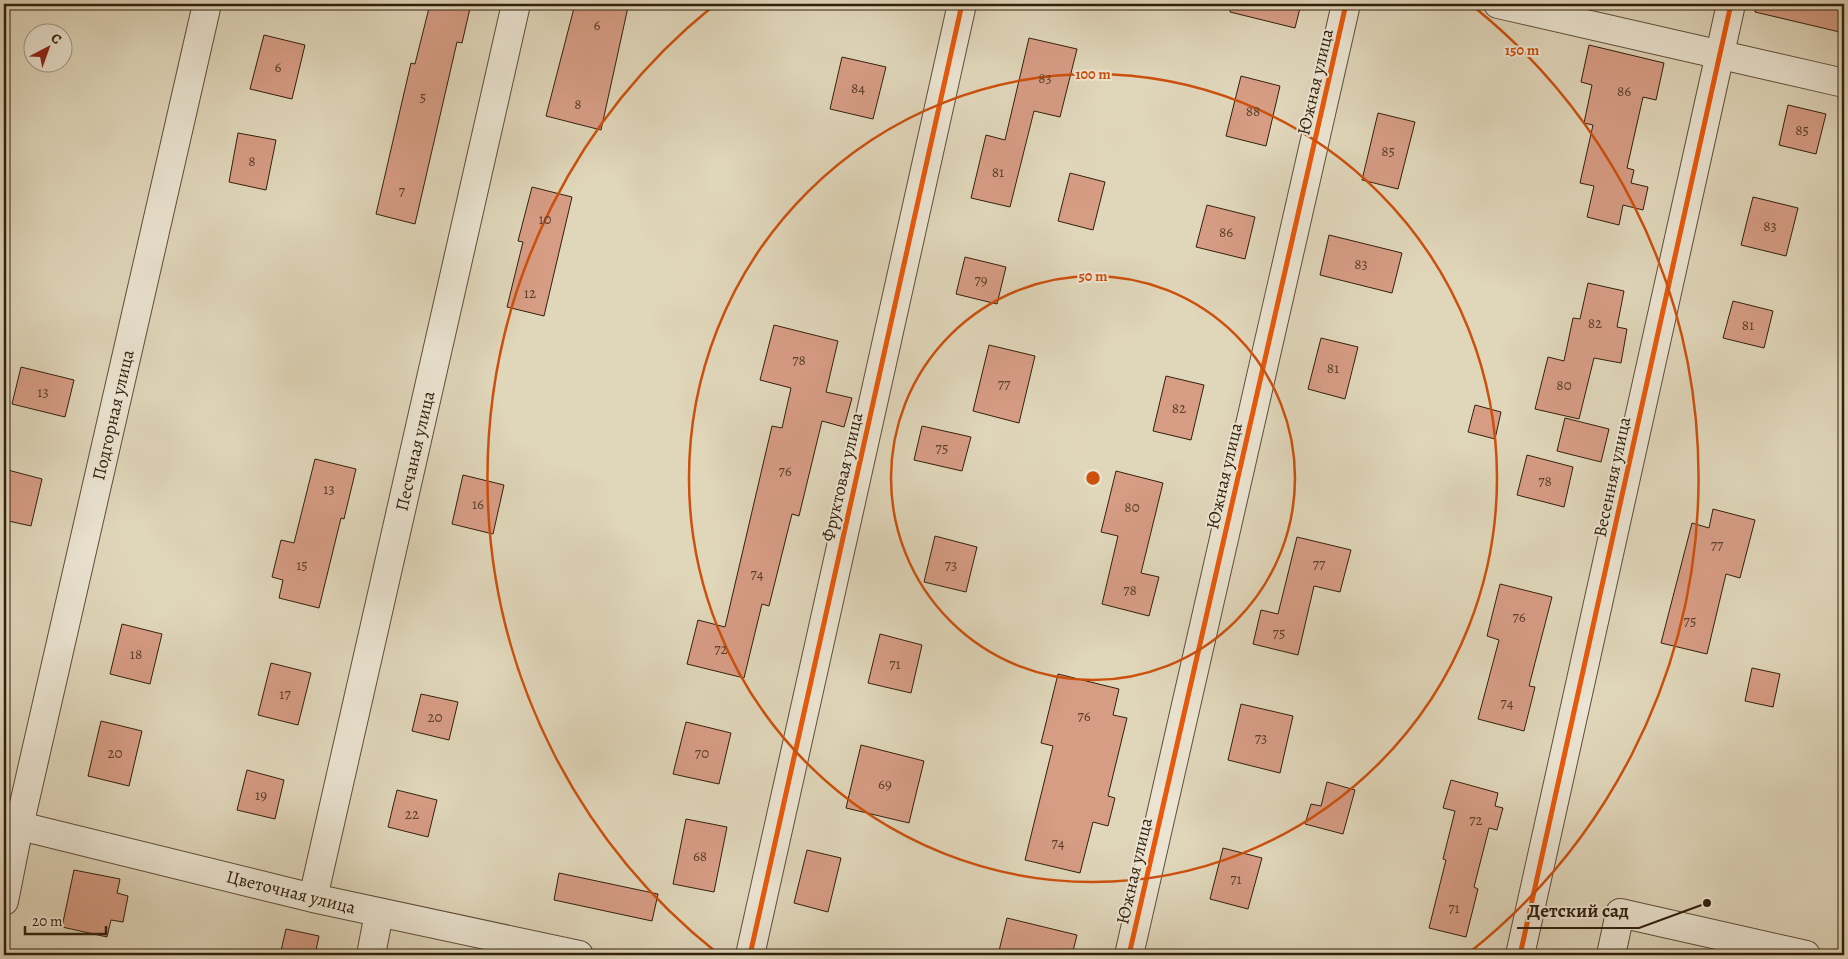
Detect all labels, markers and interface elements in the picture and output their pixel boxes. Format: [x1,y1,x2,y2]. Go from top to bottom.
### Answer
house number: 6 [594,15,601,35]
north arrow [22,22,72,72]
street label: Южная улица [1291,26,1339,138]
text: С [47,29,66,49]
text: 150 m [1505,40,1540,60]
house number: 6 [275,57,282,77]
text: 100 m [1075,64,1111,84]
house number: 83 [1038,68,1052,88]
house number: 84 [851,78,865,98]
house number: 86 [1617,81,1631,101]
house number: 5 [420,87,426,107]
house number: 8 [574,94,582,114]
house number: 88 [1246,101,1260,121]
house number: 85 [1795,120,1809,140]
house number: 85 [1381,141,1395,161]
house number: 8 [248,151,256,171]
house number: 81 [992,162,1004,182]
house number: 7 [399,181,406,201]
house number: 10 [538,209,552,229]
house number: 83 [1763,216,1777,236]
house number: 86 [1219,222,1233,242]
house number: 83 [1354,254,1368,274]
text: 50 m [1078,266,1108,286]
house number: 79 [974,270,988,290]
house number: 12 [524,283,536,303]
house number: 82 [1588,313,1602,333]
house number: 81 [1742,315,1754,335]
street label: Подгорная улица [86,347,140,483]
house number: 78 [792,350,806,370]
house number: 81 [1327,358,1339,378]
house number: 77 [998,374,1011,394]
house number: 80 [1556,375,1572,395]
house number: 13 [37,382,49,402]
street label: Песчаная улица [390,388,441,513]
house number: 82 [1172,398,1186,418]
street label: Фруктовая улица [816,410,869,544]
street label: Весенняя улица [1588,414,1637,539]
street label: Южная улица [1200,420,1248,532]
house number: 75 [936,438,948,458]
house number: 76 [778,461,792,481]
centre of rings [1084,469,1102,487]
house number: 78 [1538,471,1552,491]
house number: 13 [323,479,335,499]
house number: 16 [472,494,484,514]
house number: 80 [1124,497,1140,517]
house number: 77 [1711,535,1724,555]
house number: 77 [1313,554,1326,574]
house number: 15 [296,555,308,575]
house number: 73 [945,555,957,575]
house number: 74 [750,564,764,584]
house number: 78 [1123,580,1137,600]
house number: 76 [1512,607,1526,627]
house number: 75 [1684,611,1696,631]
house number: 75 [1273,623,1285,643]
house number: 72 [714,639,728,659]
house number: 18 [130,644,142,664]
house number: 71 [889,654,901,674]
house number: 17 [279,684,291,704]
house number: 74 [1500,693,1514,713]
house number: 76 [1077,706,1091,726]
house number: 20 [427,707,443,727]
house number: 73 [1255,728,1267,748]
house number: 20 [107,743,123,763]
house number: 70 [695,743,709,763]
house number: 69 [878,774,892,794]
house number: 19 [255,785,267,805]
house number: 22 [405,804,419,824]
house number: 72 [1469,810,1483,830]
street label: Южная улица [1110,815,1158,927]
house number: 74 [1051,833,1065,853]
house number: 68 [693,846,707,866]
street label: Цветочная улица [224,864,359,920]
house number: 71 [1230,869,1242,889]
callout: Детский сад [1517,894,1639,928]
house number: 71 [1448,898,1460,918]
text: Детский сад [1527,898,1629,924]
scale bar [25,904,106,936]
text: 20 m [32,911,63,931]

